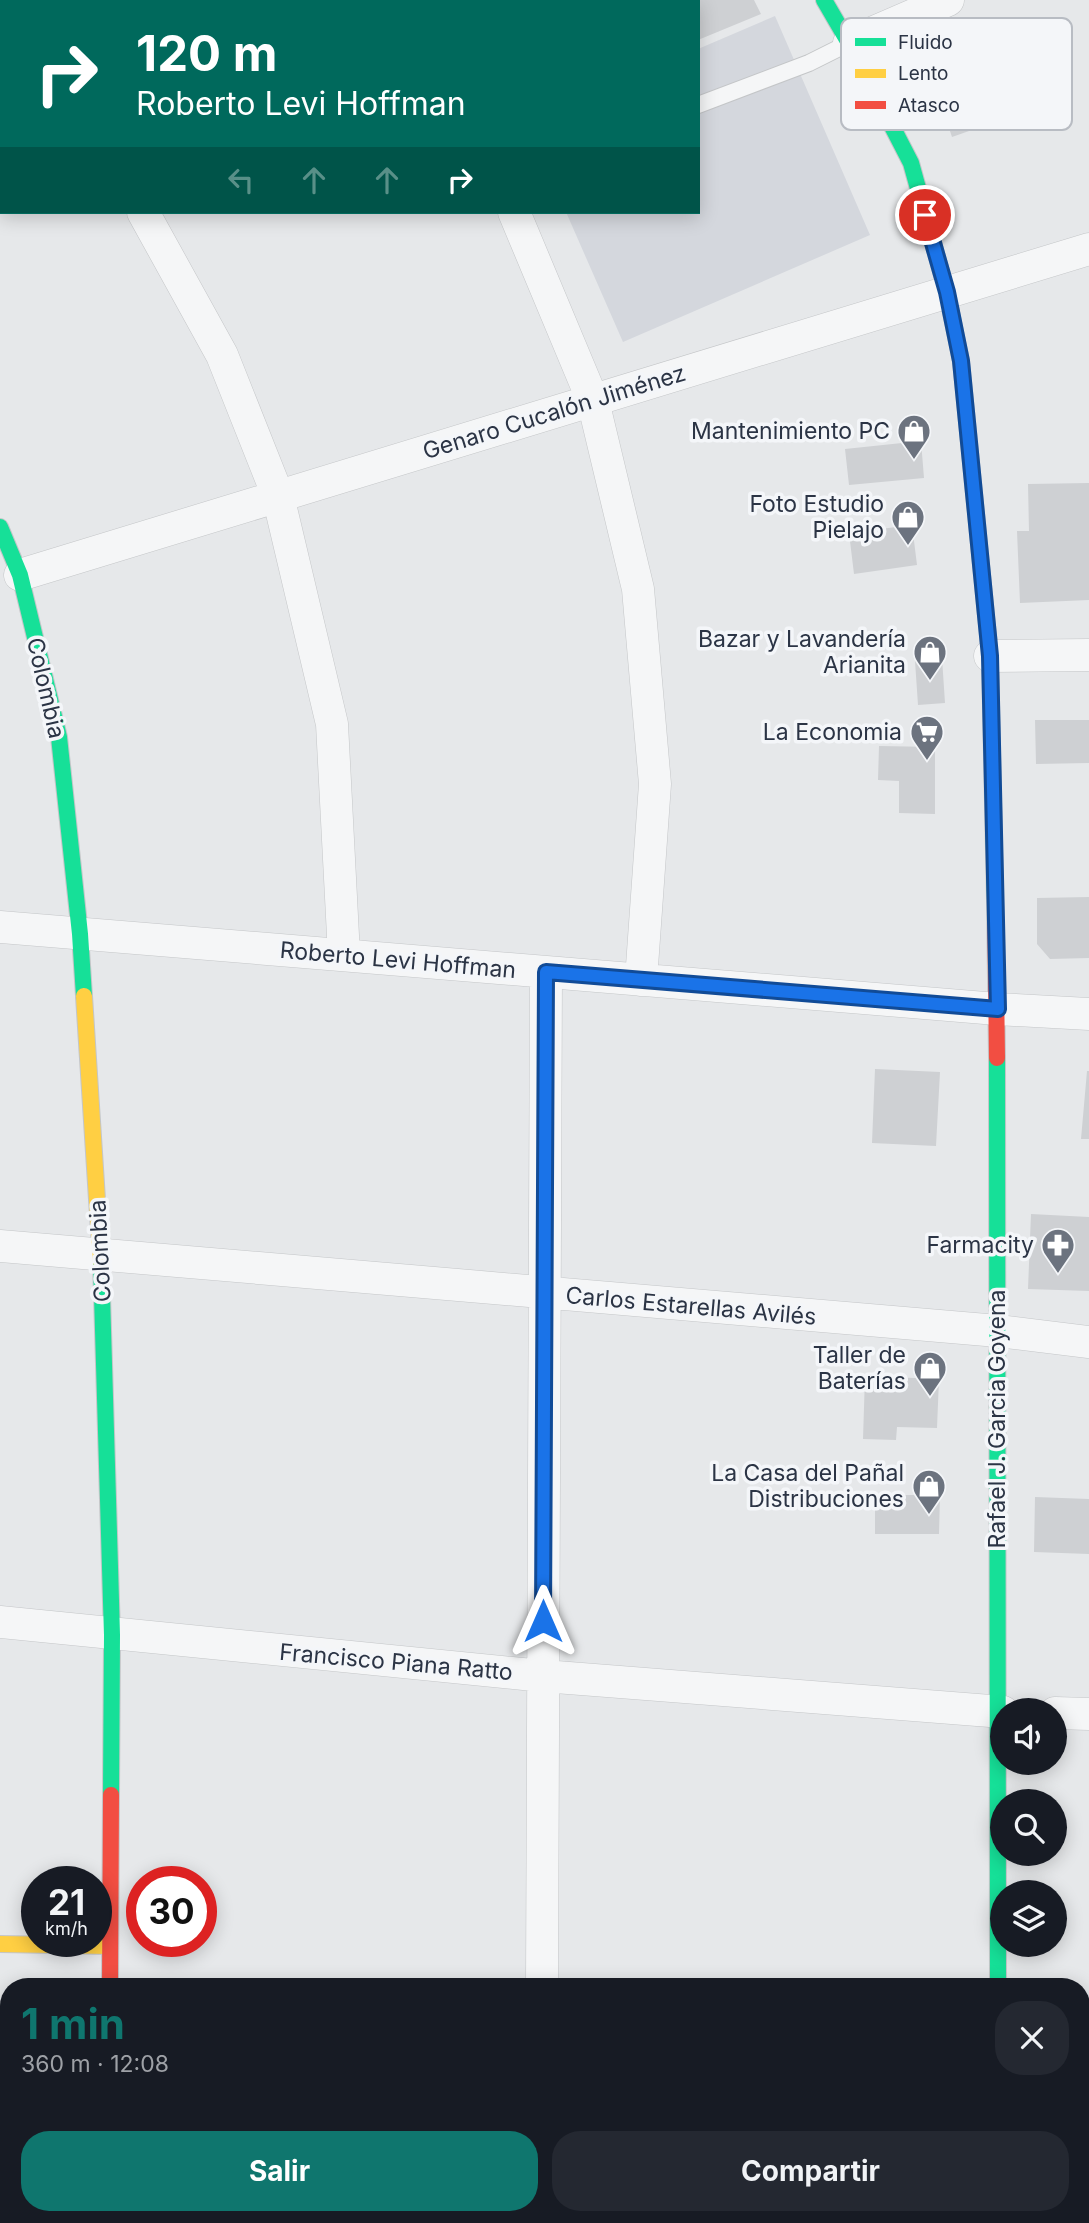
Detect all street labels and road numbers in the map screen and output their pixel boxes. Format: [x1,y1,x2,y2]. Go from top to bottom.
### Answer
street label: Genaro Cucalón Jiménez [419,359,689,465]
street label: Colombia [21,635,71,741]
street label: Roberto Levi Hoffman [279,936,517,984]
street label: Colombia [83,1199,117,1303]
street label: Carlos Estarellas Avilés [565,1281,817,1331]
street label: Rafael J. Garcia Goyena [983,1290,1011,1548]
street label: Francisco Piana Ratto [278,1638,514,1686]

